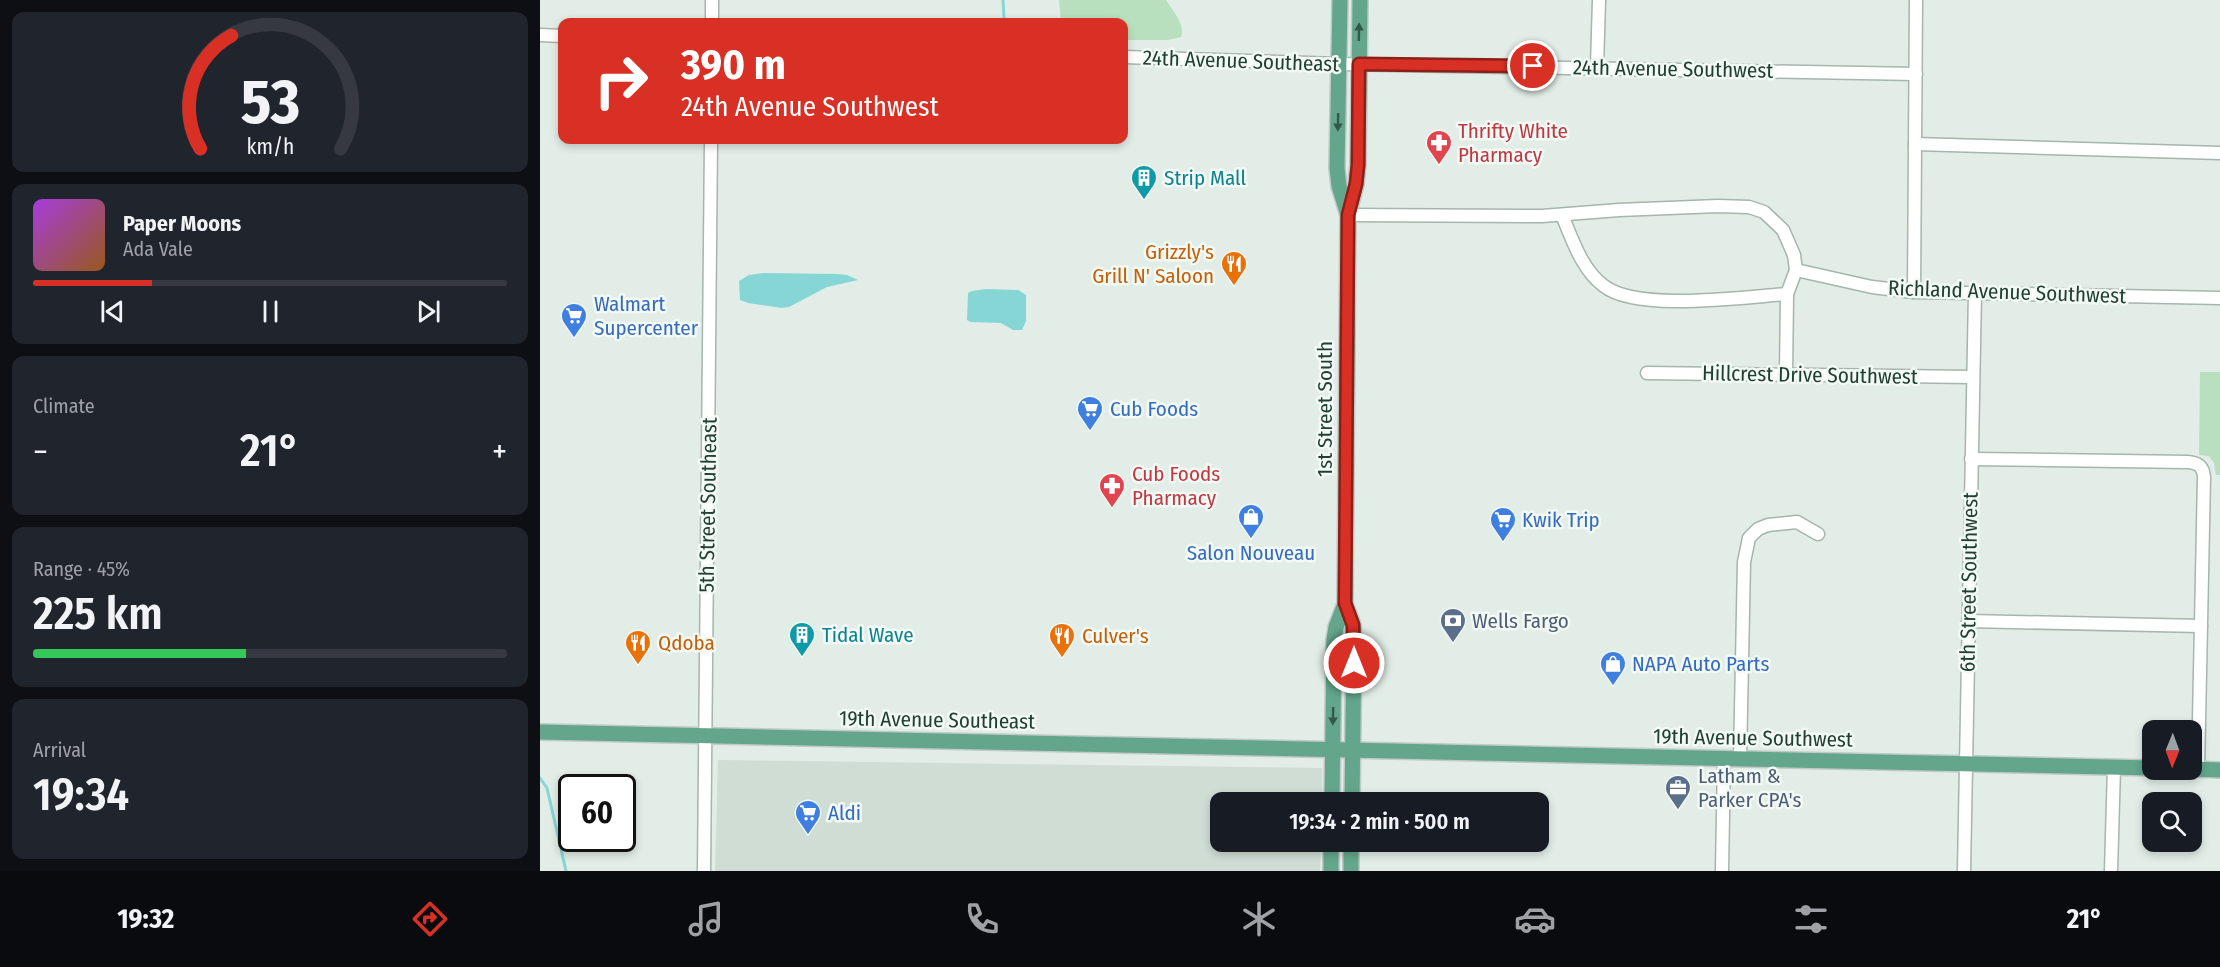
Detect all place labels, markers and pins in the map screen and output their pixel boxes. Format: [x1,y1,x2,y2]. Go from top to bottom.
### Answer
pin [1507,40,1558,91]
place label: Thrifty White Pharmacy [1458,118,1568,168]
pharmacy icon: Thrifty White Pharmacy [1424,128,1454,166]
building icon: Strip Mall [1129,163,1159,201]
place label: Strip Mall [1164,165,1247,191]
place label: Grizzly's Grill N' Saloon [1092,239,1214,289]
restaurant icon: Grizzly's Grill N' Saloon [1219,249,1249,287]
place label: Walmart Supercenter [594,291,699,341]
supermarket icon: Walmart Supercenter [559,301,589,339]
supermarket icon: Cub Foods [1075,394,1105,432]
place label: Cub Foods [1110,396,1198,422]
place label: Cub Foods Pharmacy [1132,461,1220,511]
pharmacy icon: Cub Foods Pharmacy [1097,471,1127,509]
shop icon: Salon Nouveau [1236,502,1266,540]
supermarket icon: Kwik Trip [1488,505,1518,543]
place label: Kwik Trip [1522,507,1600,533]
place label: Salon Nouveau [1187,540,1315,566]
bank icon: Wells Fargo [1438,606,1468,644]
place label: Wells Fargo [1472,608,1569,634]
building icon: Tidal Wave [787,620,817,658]
restaurant icon: Culver's [1047,621,1077,659]
place label: Tidal Wave [822,622,914,648]
place label: Culver's [1082,623,1149,649]
restaurant icon: Qdoba [623,628,653,666]
place label: Qdoba [658,630,715,656]
shop icon: NAPA Auto Parts [1598,649,1628,687]
place label: NAPA Auto Parts [1632,651,1769,677]
place label: Latham & Parker CPA's [1698,763,1802,813]
office icon: Latham & Parker CPA's [1663,773,1693,811]
supermarket icon: Aldi [793,798,823,836]
place label: Aldi [828,800,861,826]

